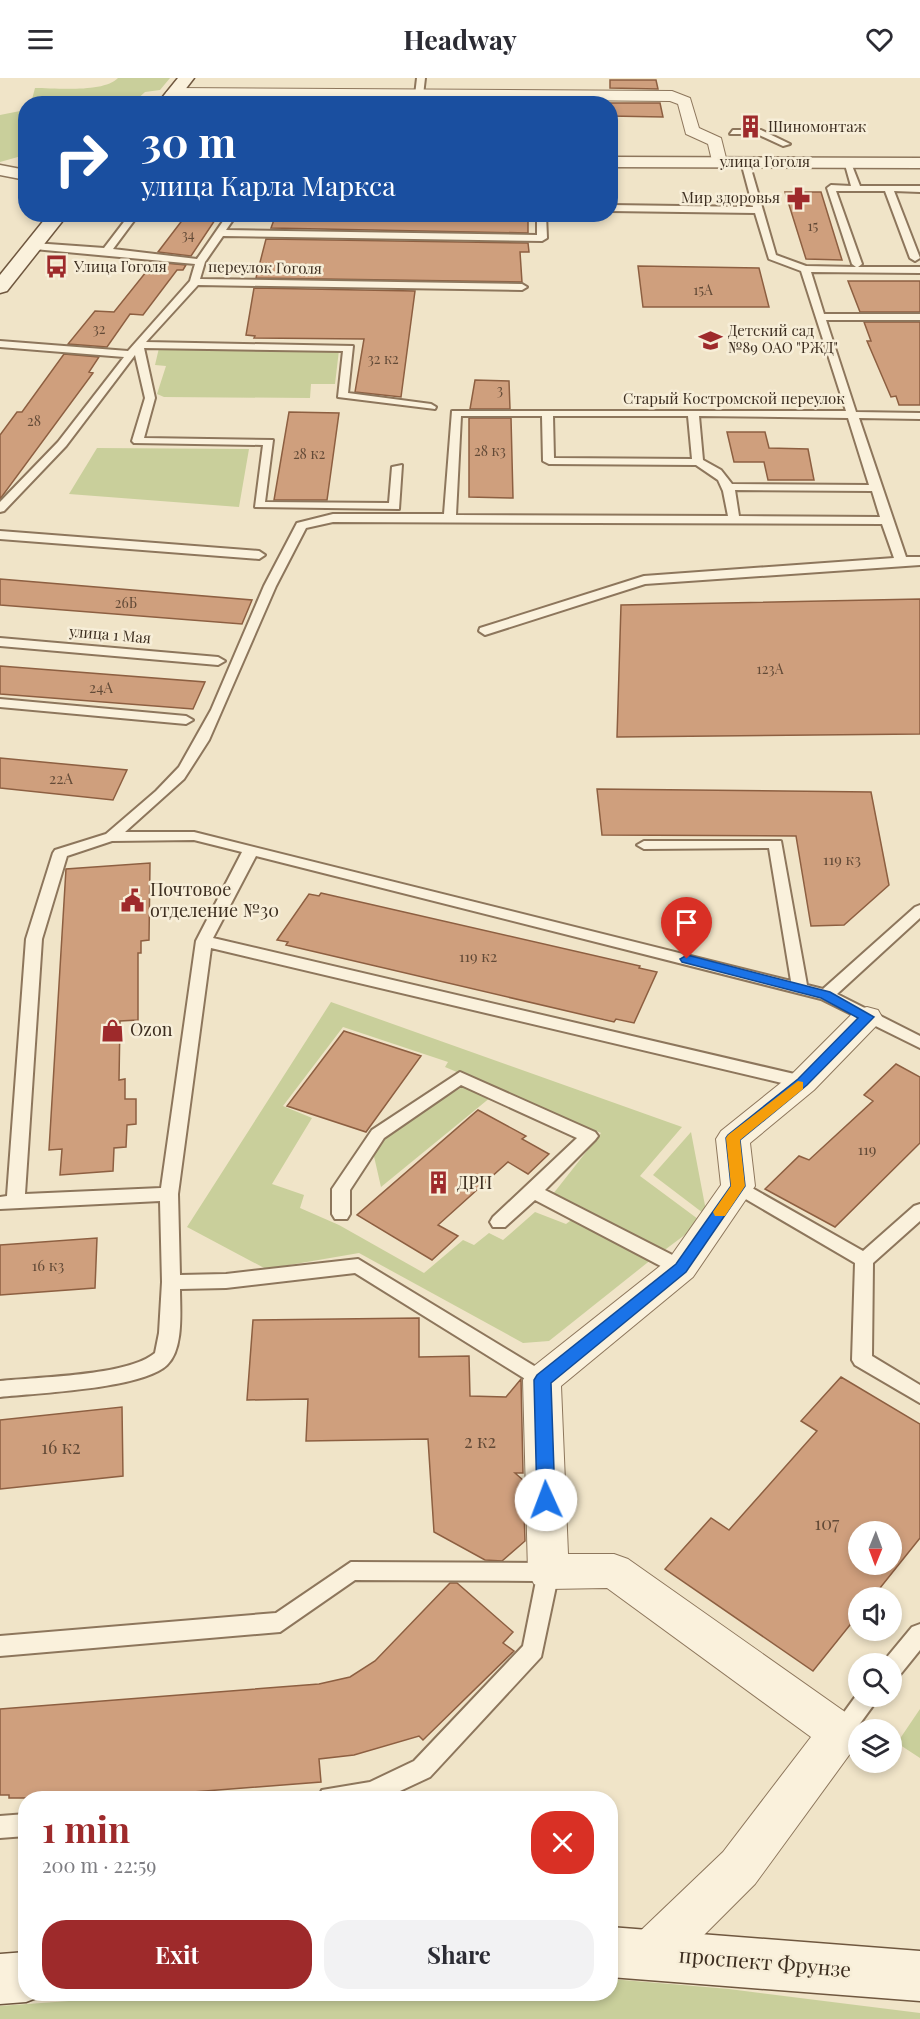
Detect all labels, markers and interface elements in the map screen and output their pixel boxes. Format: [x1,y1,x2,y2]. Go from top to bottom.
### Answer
text: Headway [403,21,517,57]
icon: menu [24,23,57,56]
icon: heart [863,23,896,56]
text: 30 m [141,113,236,169]
building icon: Шиномонтаж [737,114,763,140]
place label: Шиномонтаж [768,116,867,136]
icon: right [42,120,120,198]
street label: улица Гоголя [719,151,810,171]
text: улица Карла Маркса [141,167,396,203]
pharmacy icon: Мир здоровья [785,185,811,211]
place label: Мир здоровья [681,187,780,207]
house number: 15 [808,216,819,235]
house number: 34 [181,225,195,244]
bus stop icon: Улица Гоголя [43,254,69,280]
place label: Улица Гоголя [73,256,167,276]
street label: переулок Гоголя [208,256,322,278]
house number: 15А [693,280,713,299]
house number: 32 [92,319,106,338]
place label: Детский сад №89 ОАО "РЖД" [728,320,838,357]
school or university icon: Детский сад №89 ОАО "РЖД" [697,327,723,353]
house number: 32 к2 [367,349,399,368]
house number: 3 [497,380,503,399]
street label: Старый Костромской переулок [623,388,845,408]
house number: 28 [27,411,41,430]
house number: 28 к3 [474,441,506,460]
house number: 28 к2 [293,444,325,463]
house number: 26Б [115,593,137,612]
street label: улица 1 Мая [67,620,152,648]
house number: 123А [756,659,784,678]
house number: 24А [89,677,114,697]
house number: 22А [49,768,73,788]
house number: 119 к3 [823,849,861,869]
place label: Почтовое отделение №30 [150,877,279,922]
public building icon: Почтовое отделение №30 [119,887,145,913]
pin [661,897,712,959]
icon: arrive [670,906,703,939]
house number: 119 к2 [459,946,497,966]
shop icon: Ozon [99,1017,125,1043]
place label: Ozon [130,1017,173,1041]
house number: 119 [858,1139,876,1159]
building icon: ДРП [426,1170,452,1196]
place label: ДРП [457,1170,492,1194]
house number: 16 к3 [32,1255,64,1275]
house number: 2 к2 [464,1429,496,1453]
house number: 16 к2 [41,1435,81,1459]
position arrow [514,1468,578,1532]
house number: 107 [815,1511,840,1535]
north arrow [848,1521,902,1575]
map controls [848,1521,902,1773]
button: sound [848,1587,902,1641]
button: search [848,1653,902,1707]
button: layers [848,1719,902,1773]
text: 1 min [42,1804,130,1852]
button: close [531,1811,594,1874]
text: 200 m · 22:59 [42,1851,157,1878]
button: Exit [42,1920,312,1989]
button: Share [324,1920,594,1989]
street label: проспект Фрунзе [678,1940,852,1982]

